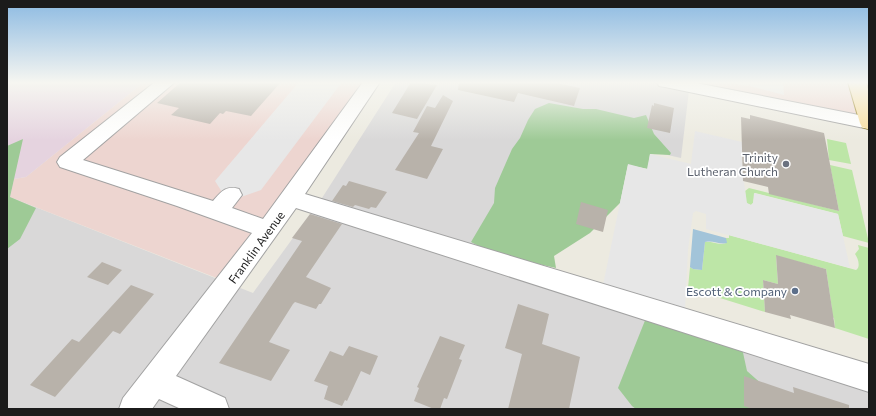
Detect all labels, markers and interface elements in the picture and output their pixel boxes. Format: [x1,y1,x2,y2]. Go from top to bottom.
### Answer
place label: Trinity Lutheran Church [687,150,778,178]
marker: Trinity Lutheran Church [781,159,791,169]
street label: Franklin Avenue [225,208,287,286]
place label: Escott & Company [686,284,787,298]
marker: Escott & Company [790,286,800,296]

